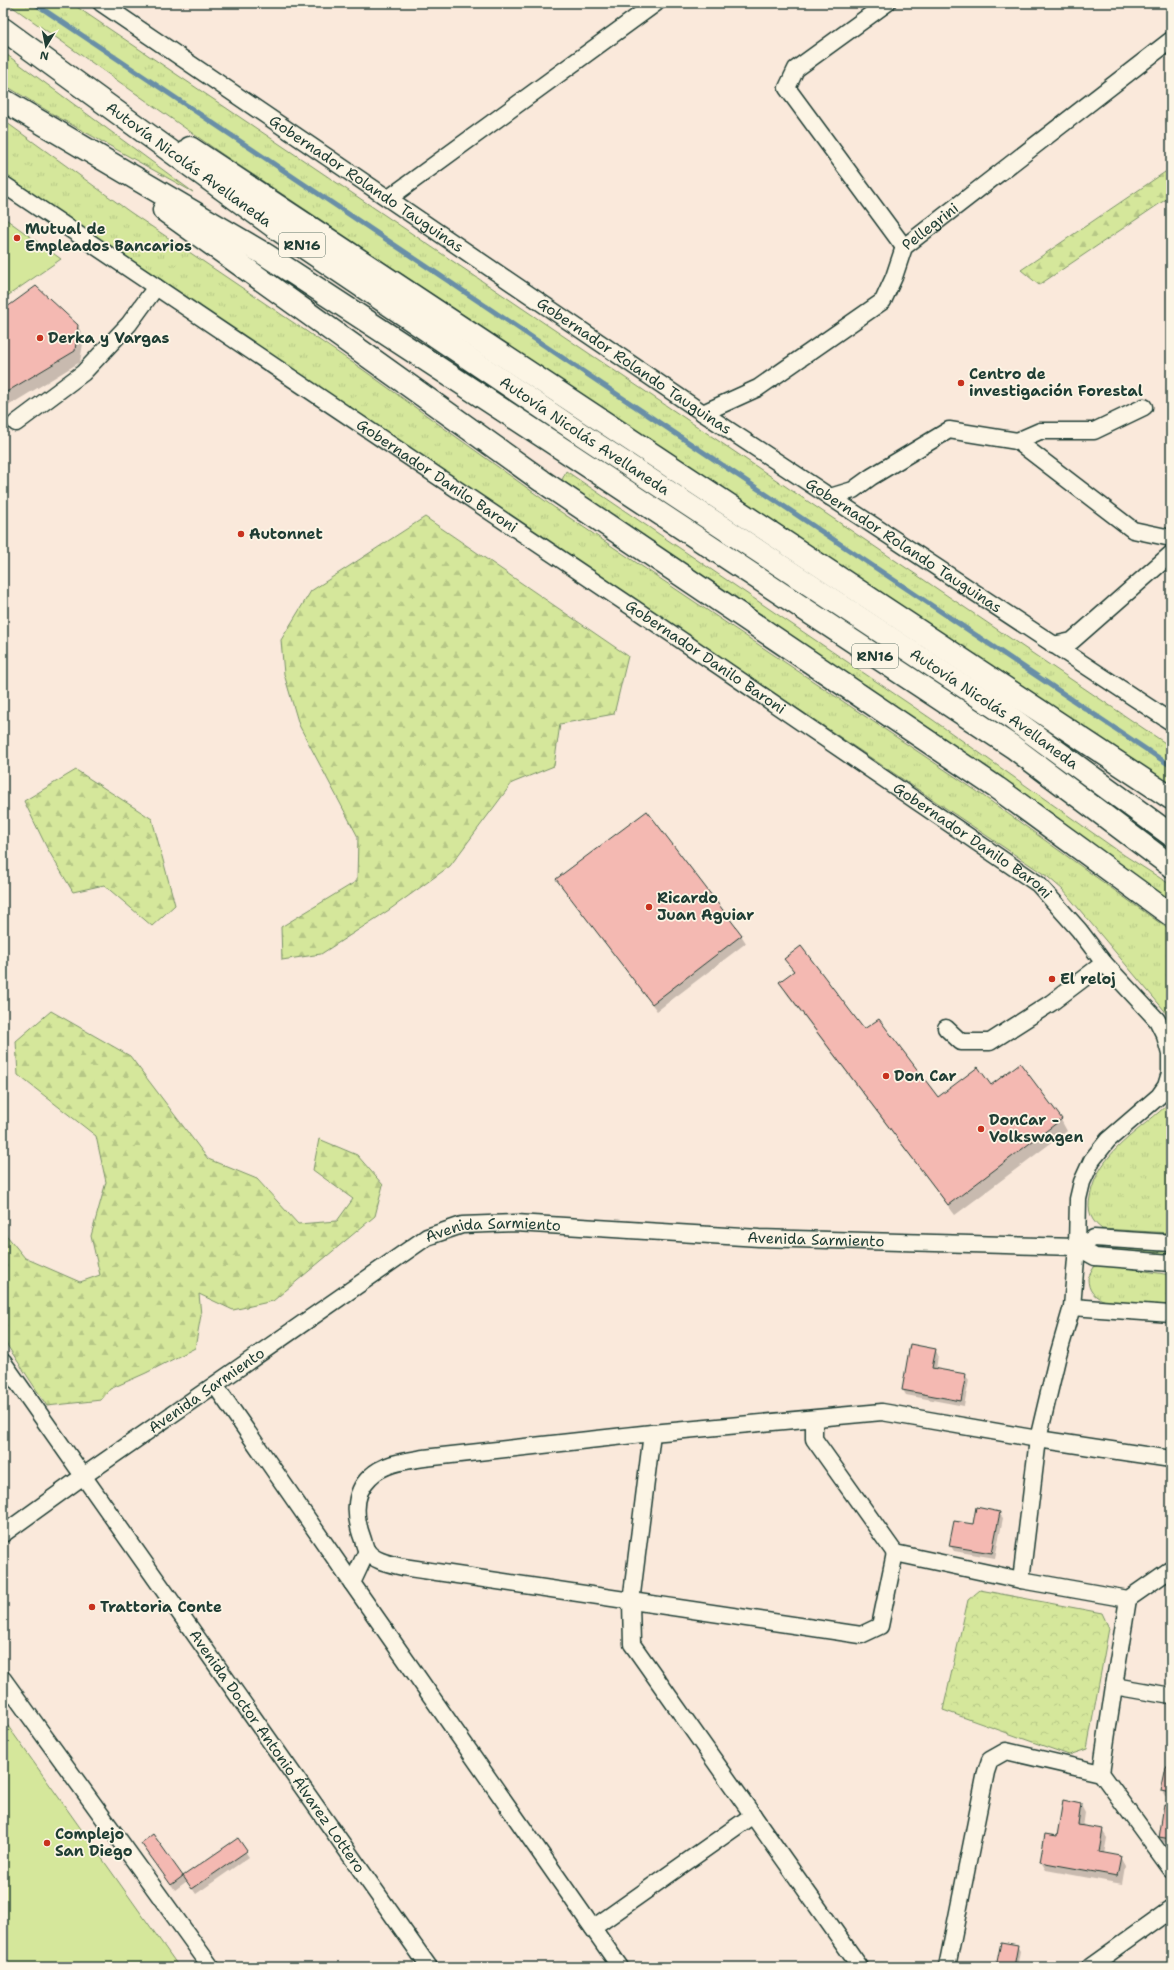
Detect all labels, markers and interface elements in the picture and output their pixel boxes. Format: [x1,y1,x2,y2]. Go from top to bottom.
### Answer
north arrow [26,26,66,66]
text: N [38,47,50,63]
street label: Autovía Nicolás Avellaneda [102,97,276,232]
street label: Gobernador Rolando Tauguinas [265,110,467,257]
street label: Pellegrini [898,198,963,255]
place label: Mutual de Empleados Bancarios [25,219,192,256]
marker: Mutual de Empleados Bancarios [12,233,22,243]
road number: RN16 [279,233,325,257]
street label: Gobernador Rolando Tauguinas [533,293,735,439]
place label: Derka y Vargas [48,328,169,348]
marker: Derka y Vargas [35,333,45,343]
place label: Centro de investigación Forestal [969,364,1143,401]
street label: Autovía Nicolás Avellaneda [496,372,674,500]
marker: Centro de investigación Forestal [956,378,966,388]
street label: Gobernador Danilo Baroni [353,415,521,537]
street label: Gobernador Rolando Tauguinas [802,474,1006,618]
place label: Autonnet [249,524,323,544]
marker: Autonnet [236,529,246,539]
street label: Gobernador Danilo Baroni [621,595,790,719]
road number: RN16 [852,644,898,668]
street label: Autovía Nicolás Avellaneda [906,644,1083,774]
street label: Gobernador Danilo Baroni [889,778,1056,903]
place label: Ricardo Juan Aguiar [657,888,754,925]
marker: Ricardo Juan Aguiar [644,902,654,912]
place label: El reloj [1060,969,1116,989]
marker: El reloj [1047,974,1057,984]
place label: Don Car [894,1066,957,1086]
marker: Don Car [881,1071,891,1081]
place label: DonCar - Volkswagen [989,1110,1084,1147]
marker: DonCar - Volkswagen [976,1124,986,1134]
street label: Avenida Sarmiento [423,1213,561,1247]
street label: Avenida Sarmiento [747,1227,885,1252]
street label: Avenida Sarmiento [144,1343,268,1438]
place label: Trattoria Conte [100,1597,222,1617]
marker: Trattoria Conte [87,1602,97,1612]
street label: Avenida Doctor Antonio Álvarez Lottero [185,1626,370,1877]
place label: Complejo San Diego [55,1824,133,1861]
marker: Complejo San Diego [42,1838,52,1848]

